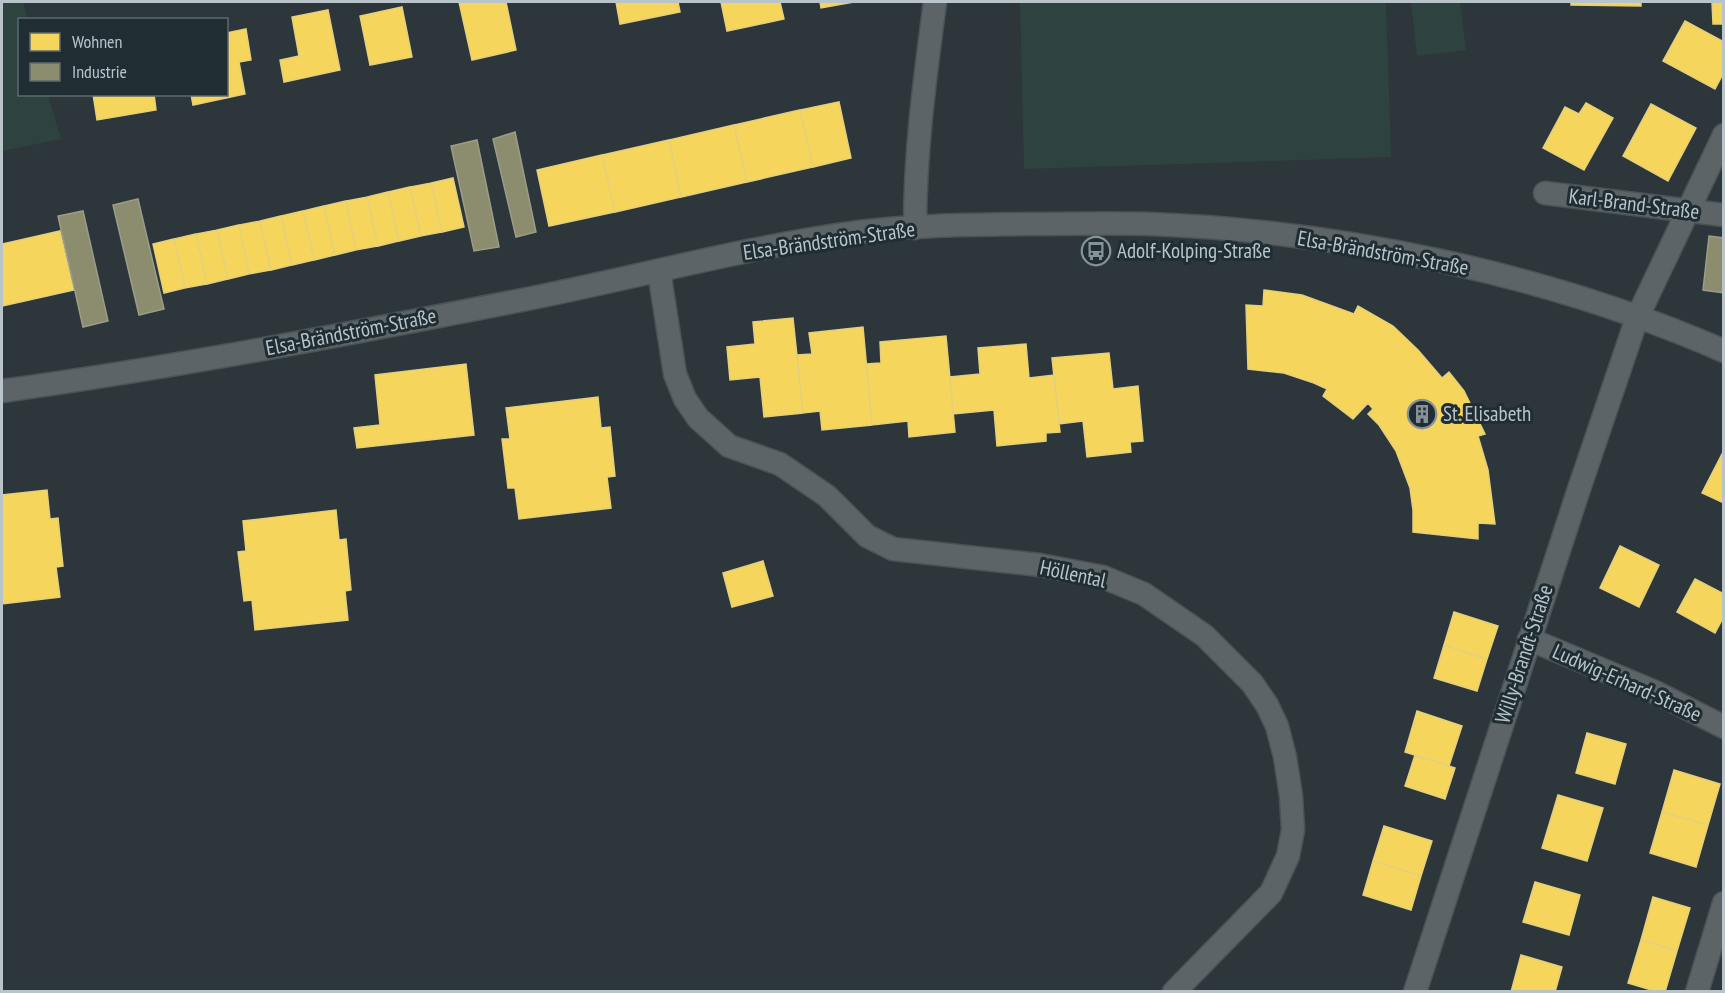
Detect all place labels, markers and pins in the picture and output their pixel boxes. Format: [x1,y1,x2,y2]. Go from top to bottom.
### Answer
bus stop icon: Adolf-Kolping-Straße [1080,235,1112,267]
place label: Adolf-Kolping-Straße [1117,237,1271,264]
building icon: St. Elisabeth [1406,398,1438,430]
place label: St. Elisabeth [1443,400,1531,427]

